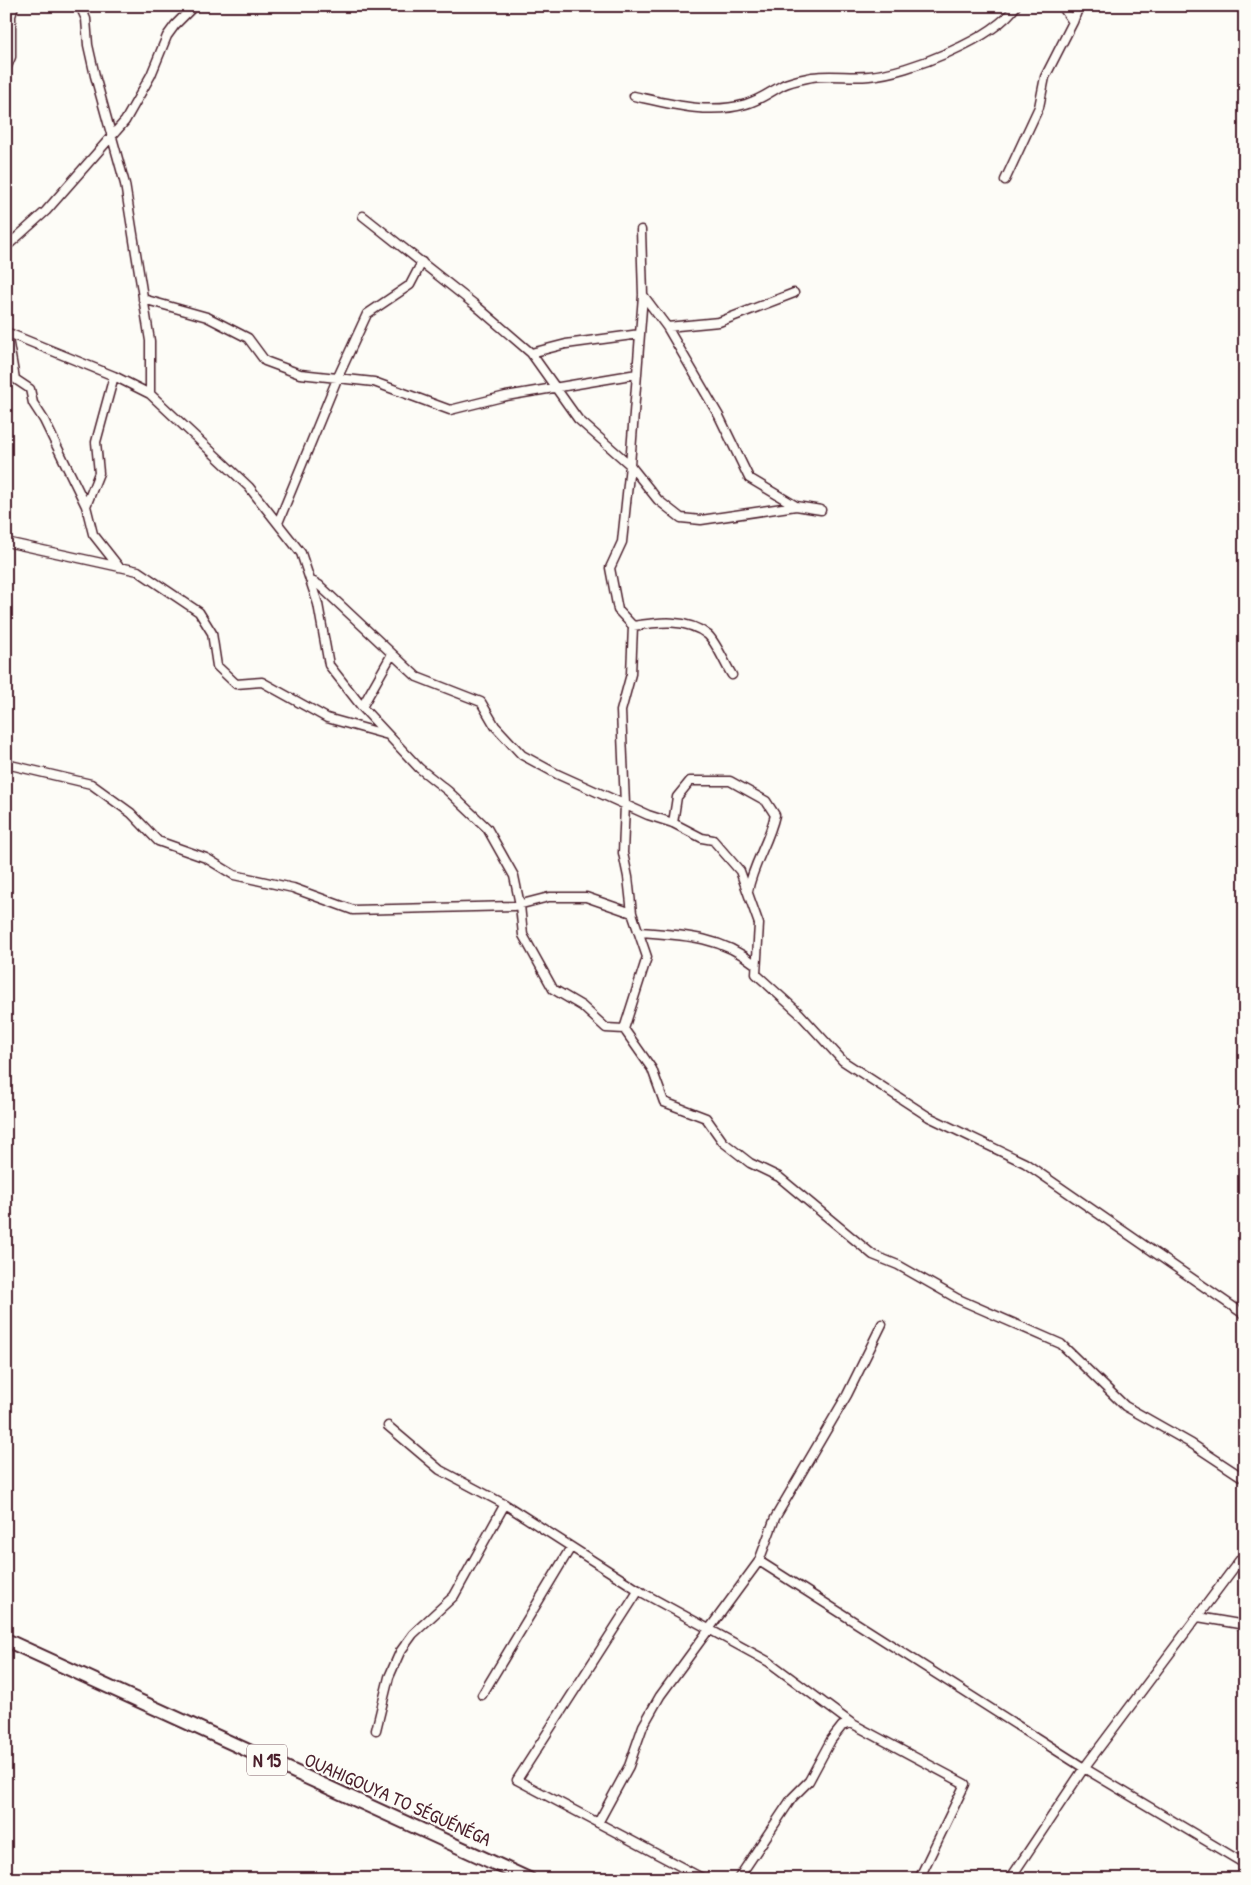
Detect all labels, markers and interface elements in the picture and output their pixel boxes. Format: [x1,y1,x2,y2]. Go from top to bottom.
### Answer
road number: N 15 [247,1744,287,1776]
street label: OUAHIGOUYA TO SÉGUÉNÉGA [301,1746,495,1852]

